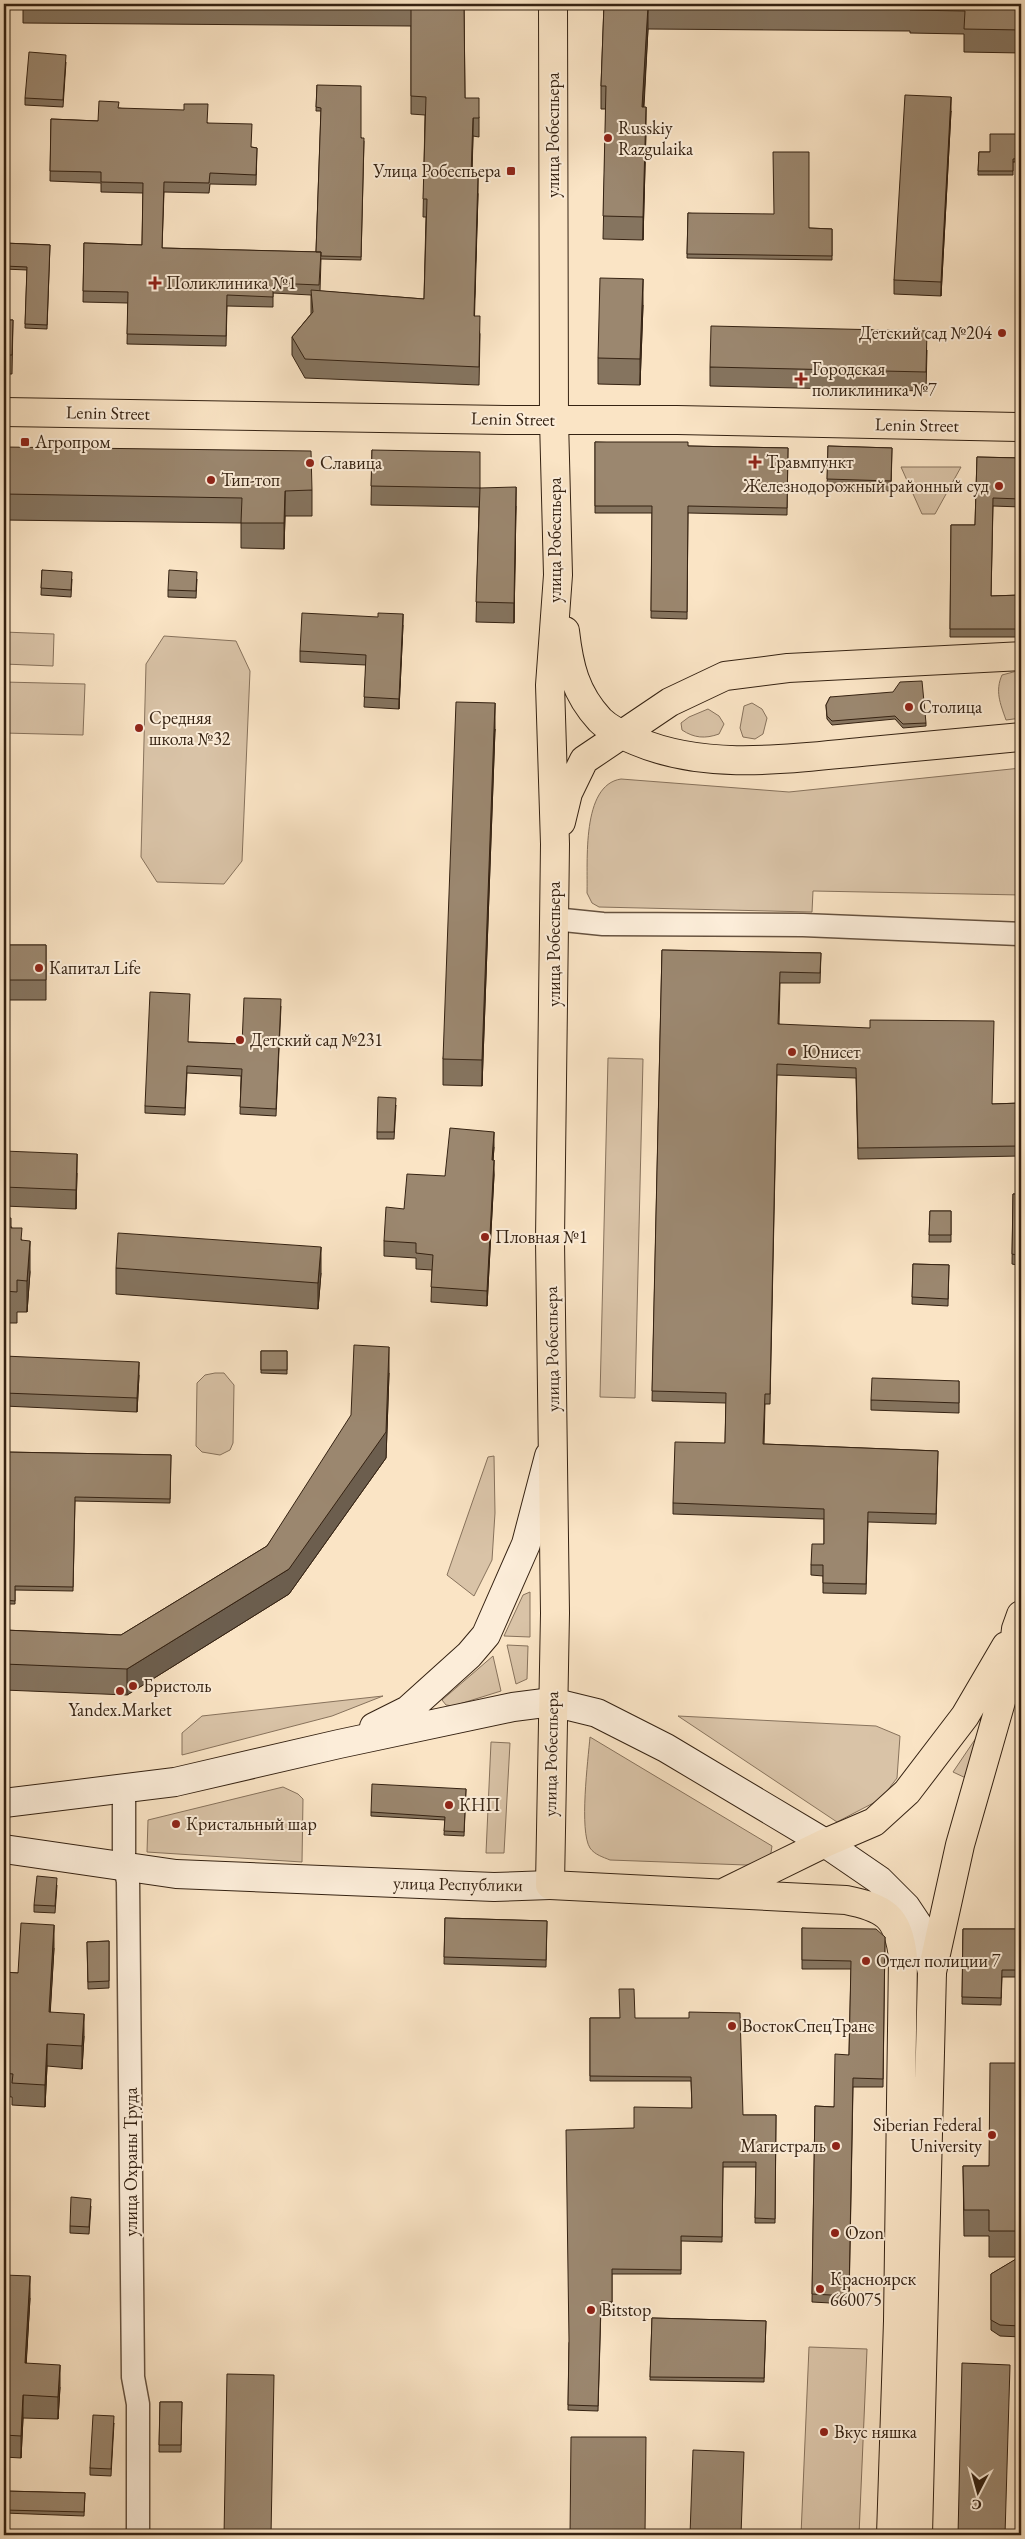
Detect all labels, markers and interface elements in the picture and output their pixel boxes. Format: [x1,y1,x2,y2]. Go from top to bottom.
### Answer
street label: улица Робеспьера [541,71,564,198]
place label: Russkiy Razgulaika [618,116,694,160]
marker: Russkiy Razgulaika [602,132,614,144]
place label: Улица Робеспьера [372,159,502,182]
marker: Улица Робеспьера [505,165,517,177]
place label: Поликлиника №1 [166,271,297,294]
marker: Поликлиника №1 [148,276,162,290]
place label: Детский сад №204 [859,321,992,344]
marker: Детский сад №204 [996,327,1008,339]
place label: Городская поликлиника №7 [812,357,937,401]
marker: Городская поликлиника №7 [794,372,808,386]
street label: Lenin Street [66,400,151,425]
street label: Lenin Street [471,406,556,431]
street label: Lenin Street [875,412,960,437]
place label: Агропром [34,430,111,453]
marker: Агропром [19,436,31,448]
place label: Травмпункт [766,450,854,473]
place label: Славица [320,451,383,474]
marker: Травмпункт [748,455,762,469]
marker: Славица [304,457,316,469]
place label: Тип-топ [221,468,280,491]
marker: Тип-топ [205,474,217,486]
place label: Железнодорожный районный суд [742,474,989,497]
street label: улица Робеспьера [543,476,566,603]
marker: Железнодорожный районный суд [993,480,1005,492]
place label: Столица [919,695,983,718]
marker: Столица [903,701,915,713]
place label: Средняя школа №32 [149,706,231,750]
marker: Средняя школа №32 [133,722,145,734]
street label: улица Робеспьера [542,880,565,1007]
place label: Капитал Life [49,956,141,979]
marker: Капитал Life [33,962,45,974]
place label: Детский сад №231 [250,1028,383,1051]
marker: Детский сад №231 [234,1034,246,1046]
place label: Юнисет [802,1040,861,1063]
marker: Юнисет [786,1046,798,1058]
place label: Пловная №1 [495,1225,588,1248]
marker: Пловная №1 [479,1231,491,1243]
street label: улица Робеспьера [539,1285,564,1412]
place label: Бристоль [143,1674,212,1697]
marker: Бристоль [127,1680,139,1692]
marker: Yandex.Market [114,1685,126,1697]
street label: улица Робеспьера [538,1690,563,1817]
place label: Yandex.Market [68,1698,172,1721]
place label: КНП [459,1793,500,1816]
marker: КНП [443,1799,455,1811]
place label: Кристальный шар [186,1812,317,1835]
marker: Кристальный шар [170,1818,182,1830]
street label: улица Республики [393,1871,524,1896]
place label: Отдел полиции 7 [876,1949,1001,1972]
marker: Отдел полиции 7 [860,1955,872,1967]
place label: ВостокСпецТранс [742,2014,875,2037]
marker: ВостокСпецТранс [726,2020,738,2032]
street label: улица Охраны Труда [119,2087,142,2237]
place label: Siberian Federal University [873,2113,982,2157]
marker: Siberian Federal University [986,2129,998,2141]
place label: Магистраль [740,2134,826,2157]
marker: Магистраль [830,2140,842,2152]
place label: Ozon [845,2221,884,2244]
marker: Ozon [829,2227,841,2239]
place label: Красноярск 660075 [830,2267,917,2311]
marker: Красноярск 660075 [814,2283,826,2295]
place label: Bitstop [601,2298,651,2321]
marker: Bitstop [585,2304,597,2316]
place label: Вкус няшка [834,2420,918,2443]
marker: Вкус няшка [818,2426,830,2438]
north arrow [952,2466,1002,2516]
text: С [971,2495,983,2514]

